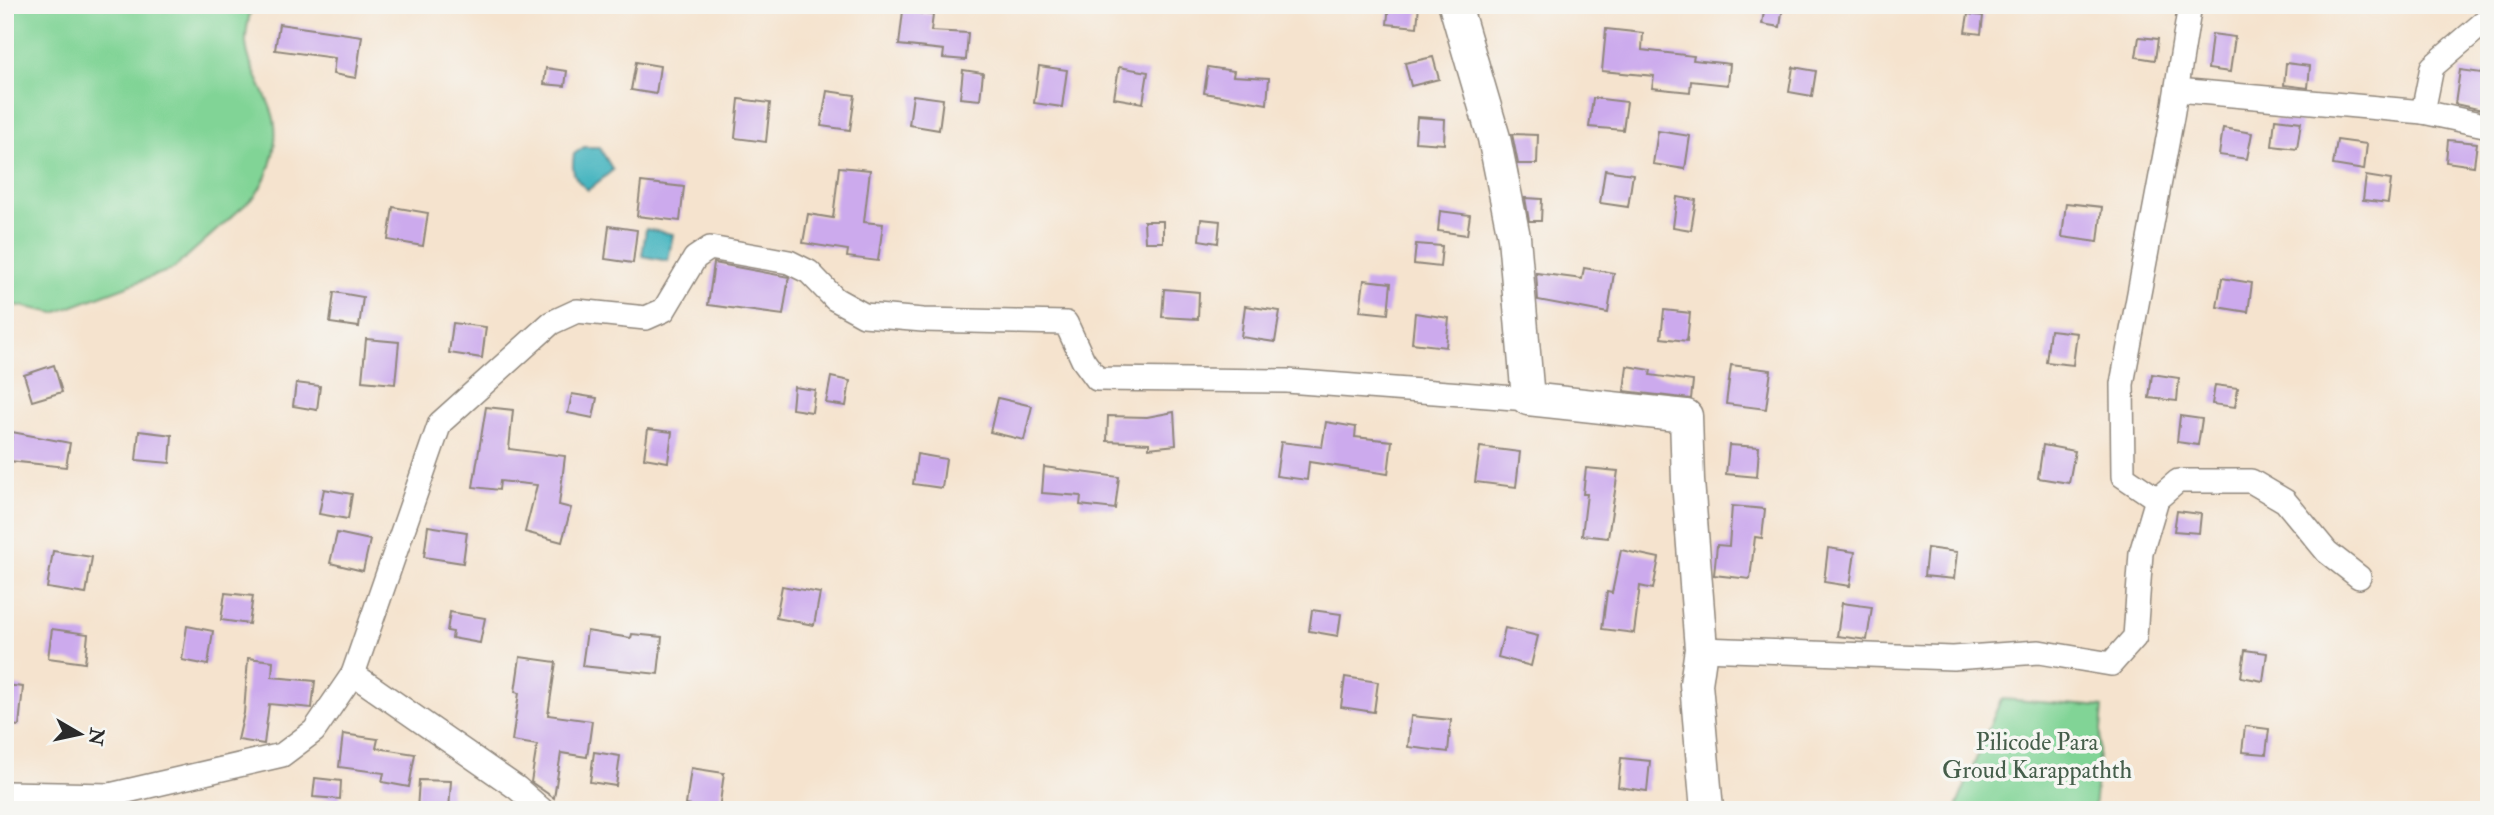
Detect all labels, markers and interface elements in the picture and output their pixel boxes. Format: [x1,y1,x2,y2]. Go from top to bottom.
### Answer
north arrow [46,700,116,770]
text: N [82,725,109,748]
park label: Pilicode Para Groud Karappathth [1942,727,2132,786]

